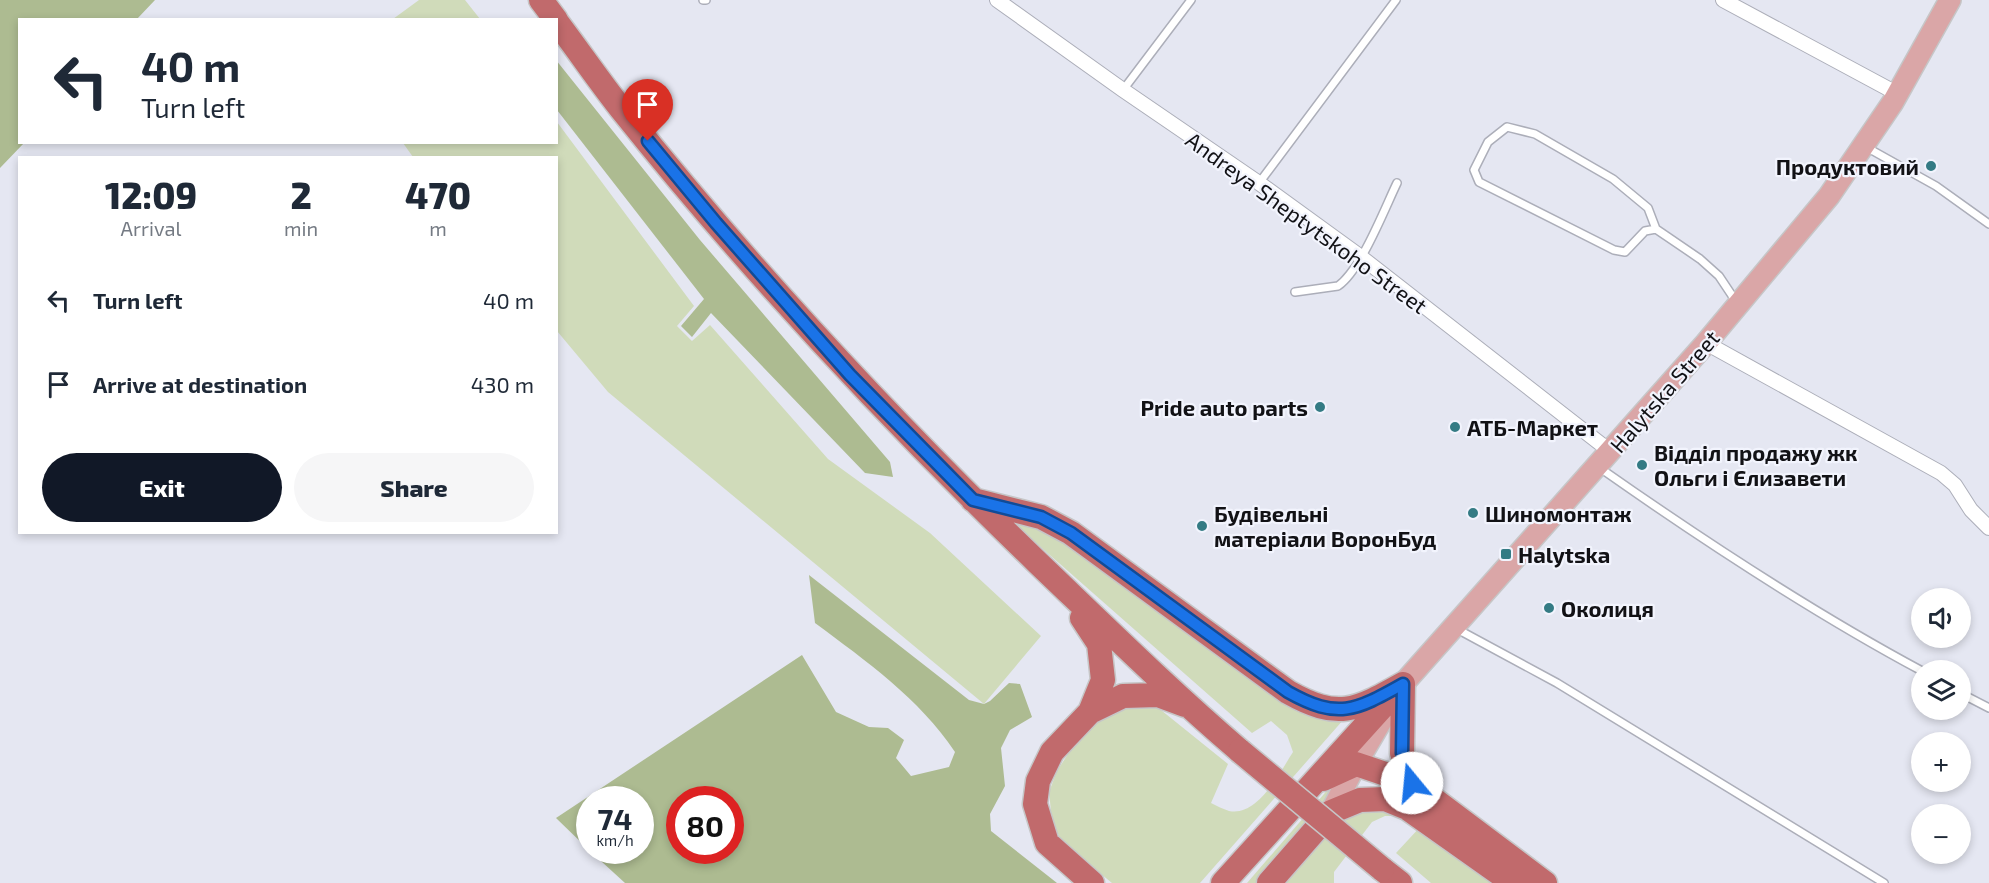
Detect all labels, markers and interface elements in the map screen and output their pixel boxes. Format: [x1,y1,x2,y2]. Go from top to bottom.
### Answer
text: 40 m [141,40,240,90]
icon: left [42,42,120,120]
pin [622,79,673,141]
icon: arrive [631,88,664,121]
text: Turn left [141,91,245,123]
street label: Andreya Sheptytskoho Street [1181,126,1433,318]
place label: Продуктовий [1776,153,1919,179]
marker: Продуктовий [1924,159,1938,173]
text: 12:09 [105,173,197,216]
text: 2 [290,173,312,216]
text: 470 [405,173,471,216]
text: Arrival [121,216,181,240]
text: min [284,216,318,240]
text: m [429,216,447,240]
icon: left [42,284,75,317]
text: Turn left [93,287,182,313]
text: 40 m [483,287,534,313]
street label: Halytska Street [1604,325,1724,457]
icon: arrive [42,368,75,401]
text: Arrive at destination [93,371,307,397]
text: 430 m [471,371,534,397]
place label: Pride auto parts [1140,394,1308,420]
marker: Pride auto parts [1313,400,1327,414]
place label: ATБ-Маркет [1467,414,1598,440]
marker: ATБ-Маркет [1448,420,1462,434]
place label: Відділ продажу жк Ольги і Єлизавети [1654,439,1857,490]
button: Exit [42,453,282,522]
button: Share [294,453,534,522]
marker: Відділ продажу жк Ольги і Єлизавети [1635,458,1649,472]
place label: Будівельні матеріали ВоронБуд [1214,500,1437,551]
place label: Шиномонтаж [1485,500,1632,526]
marker: Шиномонтаж [1466,506,1480,520]
marker: Будівельні матеріали ВоронБуд [1195,519,1209,533]
place label: Halytska [1518,541,1610,568]
marker: Halytska [1499,547,1513,561]
map controls [1911,588,1971,864]
button: sound [1911,588,1971,648]
place label: Околиця [1561,595,1654,621]
marker: Околиця [1542,601,1556,615]
button: layers [1911,660,1971,720]
button: + [1911,732,1971,792]
position arrow [1380,751,1444,815]
speed limit sign: 80 [666,786,744,864]
text: 74 [598,800,632,836]
button: − [1911,804,1971,864]
text: km/h [596,831,634,849]

